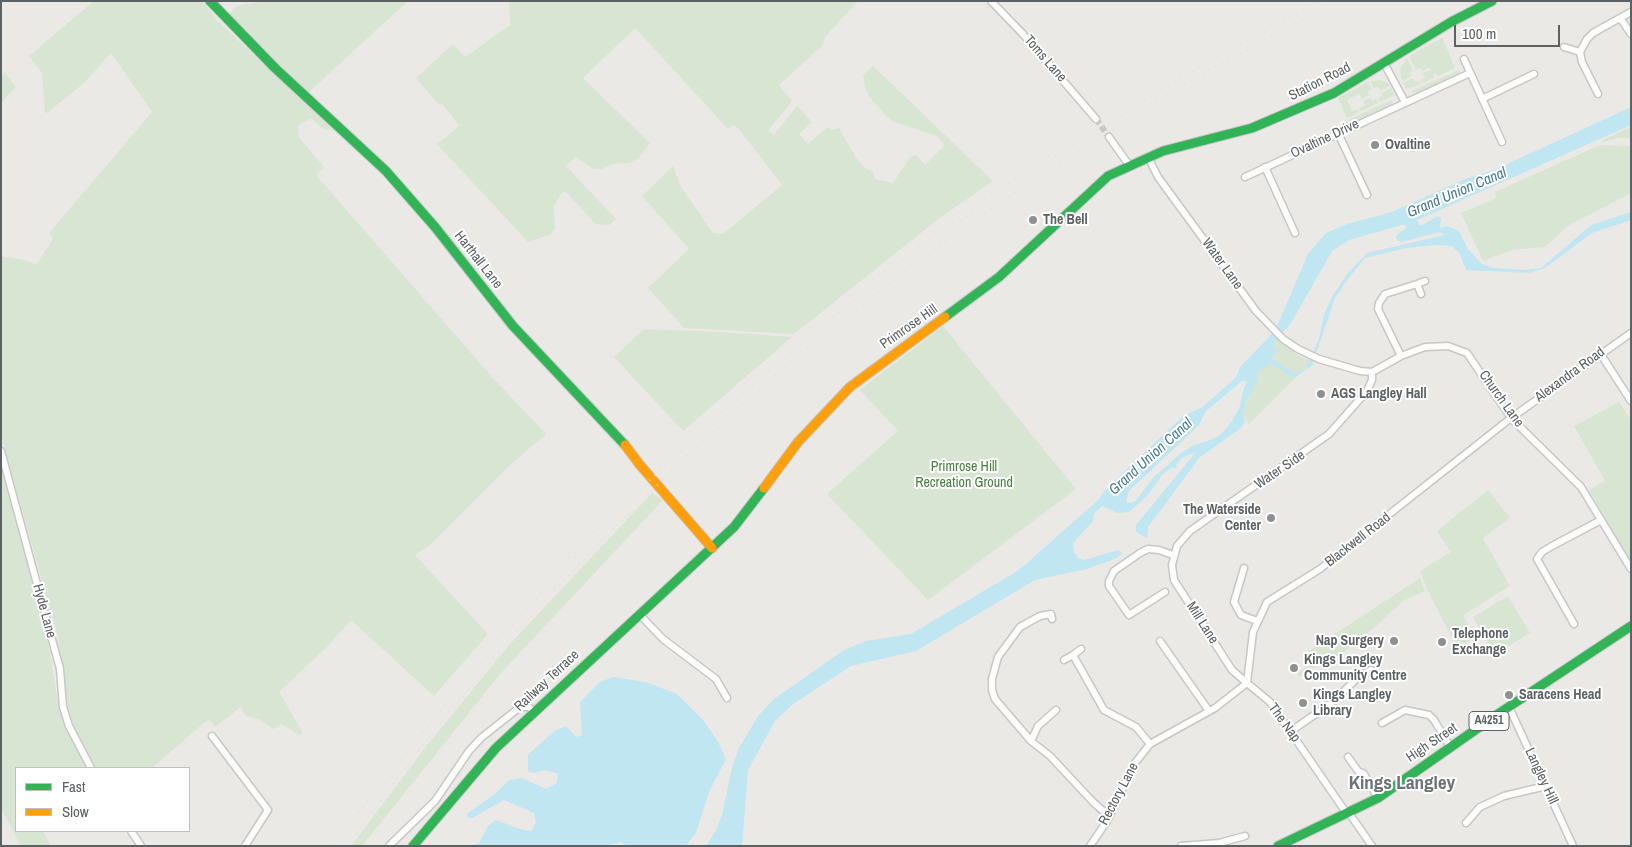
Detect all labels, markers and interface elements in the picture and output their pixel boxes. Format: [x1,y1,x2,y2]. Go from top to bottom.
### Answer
scale bar [1457,15,1563,47]
text: 100 m [1462,23,1496,44]
street label: Toms Lane [1020,32,1070,86]
street label: Station Road [1286,59,1354,105]
street label: Ovaltine Drive [1288,116,1362,162]
place label: Ovaltine [1385,137,1430,153]
marker: Ovaltine [1369,139,1381,151]
water label: Grand Union Canal [1405,164,1509,222]
place label: The Bell [1043,212,1088,228]
marker: The Bell [1027,214,1039,226]
street label: Harthall Lane [450,228,506,292]
street label: Water Lane [1198,235,1246,293]
street label: Primrose Hill [877,301,941,353]
street label: Alexandra Road [1532,344,1608,406]
street label: Church Lane [1475,367,1527,431]
place label: AGS Langley Hall [1331,386,1427,402]
marker: AGS Langley Hall [1315,388,1327,400]
water label: Grand Union Canal [1106,415,1196,499]
street label: Water Side [1252,447,1308,493]
park label: Primrose Hill Recreation Ground [915,459,1013,492]
place label: The Waterside Center [1183,502,1261,534]
street label: Blackwell Road [1322,509,1394,571]
marker: The Waterside Center [1265,512,1277,524]
street label: Hyde Lane [29,582,59,640]
street label: Mill Lane [1182,599,1222,647]
place label: Telephone Exchange [1452,626,1509,658]
place label: Nap Surgery [1316,633,1384,649]
marker: Nap Surgery [1388,635,1400,647]
marker: Telephone Exchange [1436,636,1448,648]
street label: Railway Terrace [511,647,583,715]
place label: Kings Langley Community Centre [1304,652,1407,684]
marker: Kings Langley Community Centre [1288,662,1300,674]
place label: Kings Langley Library [1313,687,1391,720]
place label: Saracens Head [1519,687,1601,703]
marker: Saracens Head [1503,689,1515,701]
marker: Kings Langley Library [1297,697,1309,709]
street label: The Nap [1264,700,1304,746]
road number: A4251 [1469,711,1509,730]
street label: High Street [1403,720,1461,766]
street label: Langley Hill [1521,745,1561,807]
street label: Rectory Lane [1096,760,1142,828]
legend [15,767,190,832]
district label: Kings Langley [1349,773,1455,795]
text: Fast [62,776,85,797]
text: Slow [62,801,89,822]

